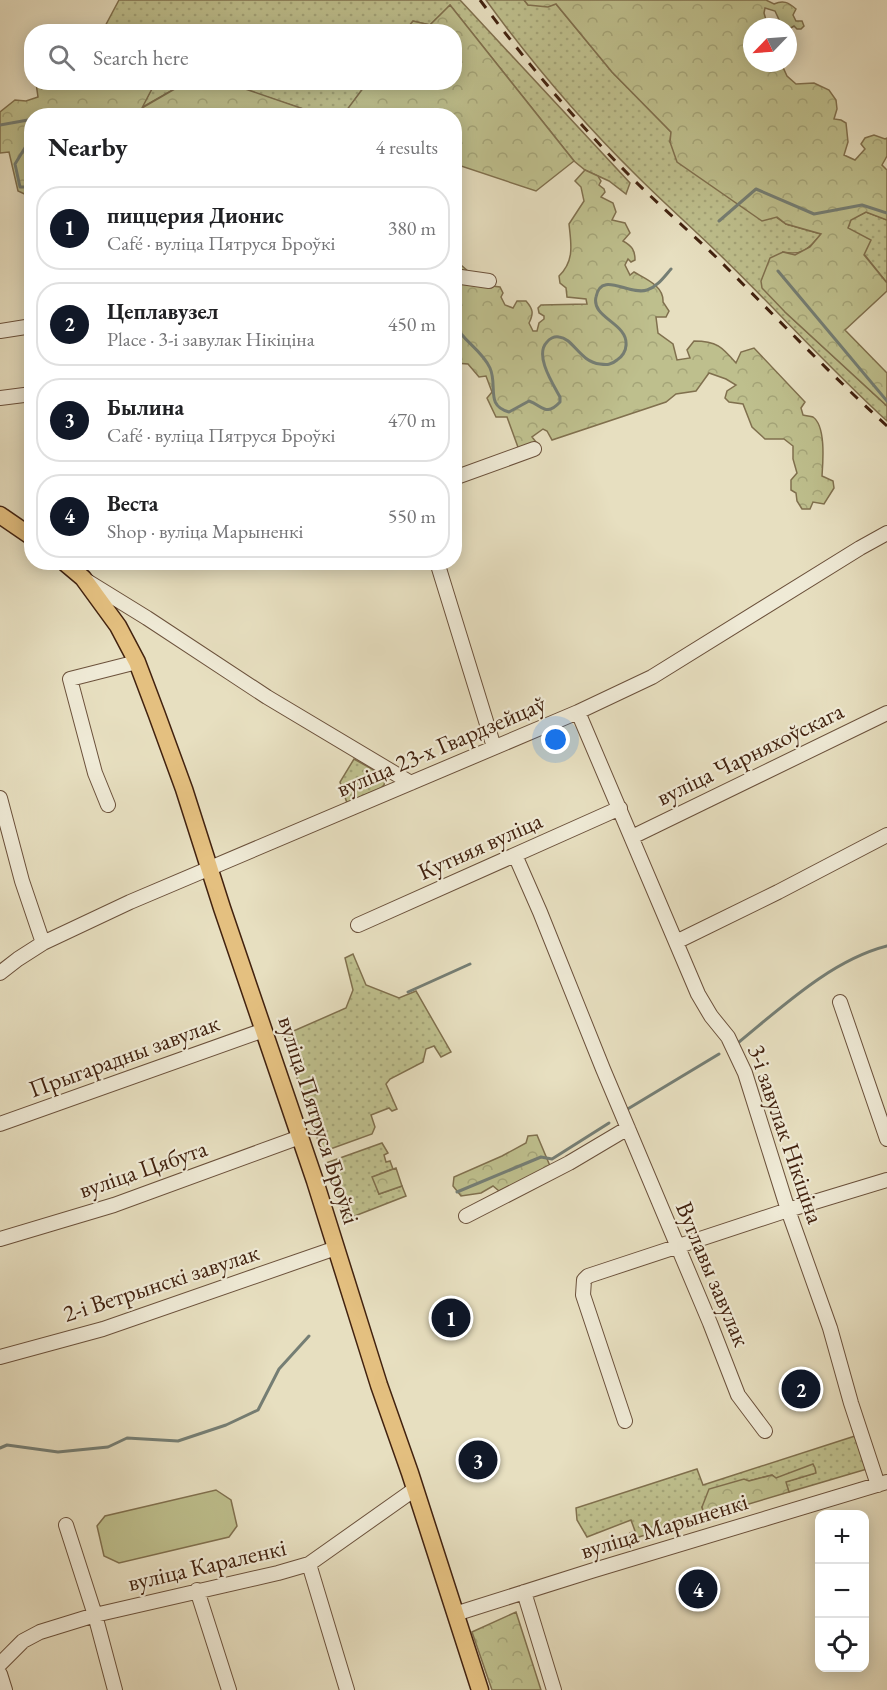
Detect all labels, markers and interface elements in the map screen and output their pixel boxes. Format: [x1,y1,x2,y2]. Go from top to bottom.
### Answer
north arrow [743,18,797,72]
search box [24,24,462,90]
icon: search [45,41,78,74]
text: Search here [93,43,188,72]
text: Nearby [48,130,128,164]
text: 4 results [375,134,438,160]
text: пиццерия Дионис [107,201,284,230]
text: 1 [64,215,75,241]
text: 380 m [388,215,436,241]
text: Café · вуліца Пятруся Броўкі [107,230,336,256]
text: Цеплавузел [107,297,218,326]
text: 2 [64,311,75,337]
text: 450 m [388,311,436,337]
text: Place · 3-і завулак Нікіціна [107,326,315,352]
text: Былина [107,393,184,422]
text: 3 [64,407,75,433]
text: 470 m [388,407,436,433]
text: Café · вуліца Пятруся Броўкі [107,422,336,448]
text: Веста [107,489,159,518]
text: 4 [64,503,75,529]
text: 550 m [388,503,436,529]
text: Shop · вуліца Марыненкі [107,518,303,544]
street label: вуліца 23-х Гвардзейцаў [331,687,551,804]
street label: вуліца Чарняхоўскага [651,695,849,812]
your location [541,725,570,754]
street label: Кутняя вуліца [413,804,547,887]
street label: Прыгарадны завулак [24,1006,224,1104]
street label: вуліца Пятруся Броўкі [271,1012,368,1228]
street label: 3-і завулак Нікіціна [741,1040,832,1228]
street label: вуліца Цябута [74,1132,212,1205]
street label: Вуглавы завулак [669,1197,758,1351]
street label: 2-і Ветрынскі завулак [59,1236,263,1329]
pin: 1 [432,1296,470,1340]
pin: 2 [782,1366,820,1412]
pin: 3 [458,1438,498,1482]
street label: вуліца Марыненкі [576,1485,751,1566]
map controls [815,1510,869,1672]
button: + [815,1510,869,1564]
street label: вуліца Караленкі [125,1531,289,1598]
button: − [815,1564,869,1618]
pin: 4 [678,1566,718,1612]
button: locate [815,1618,869,1672]

